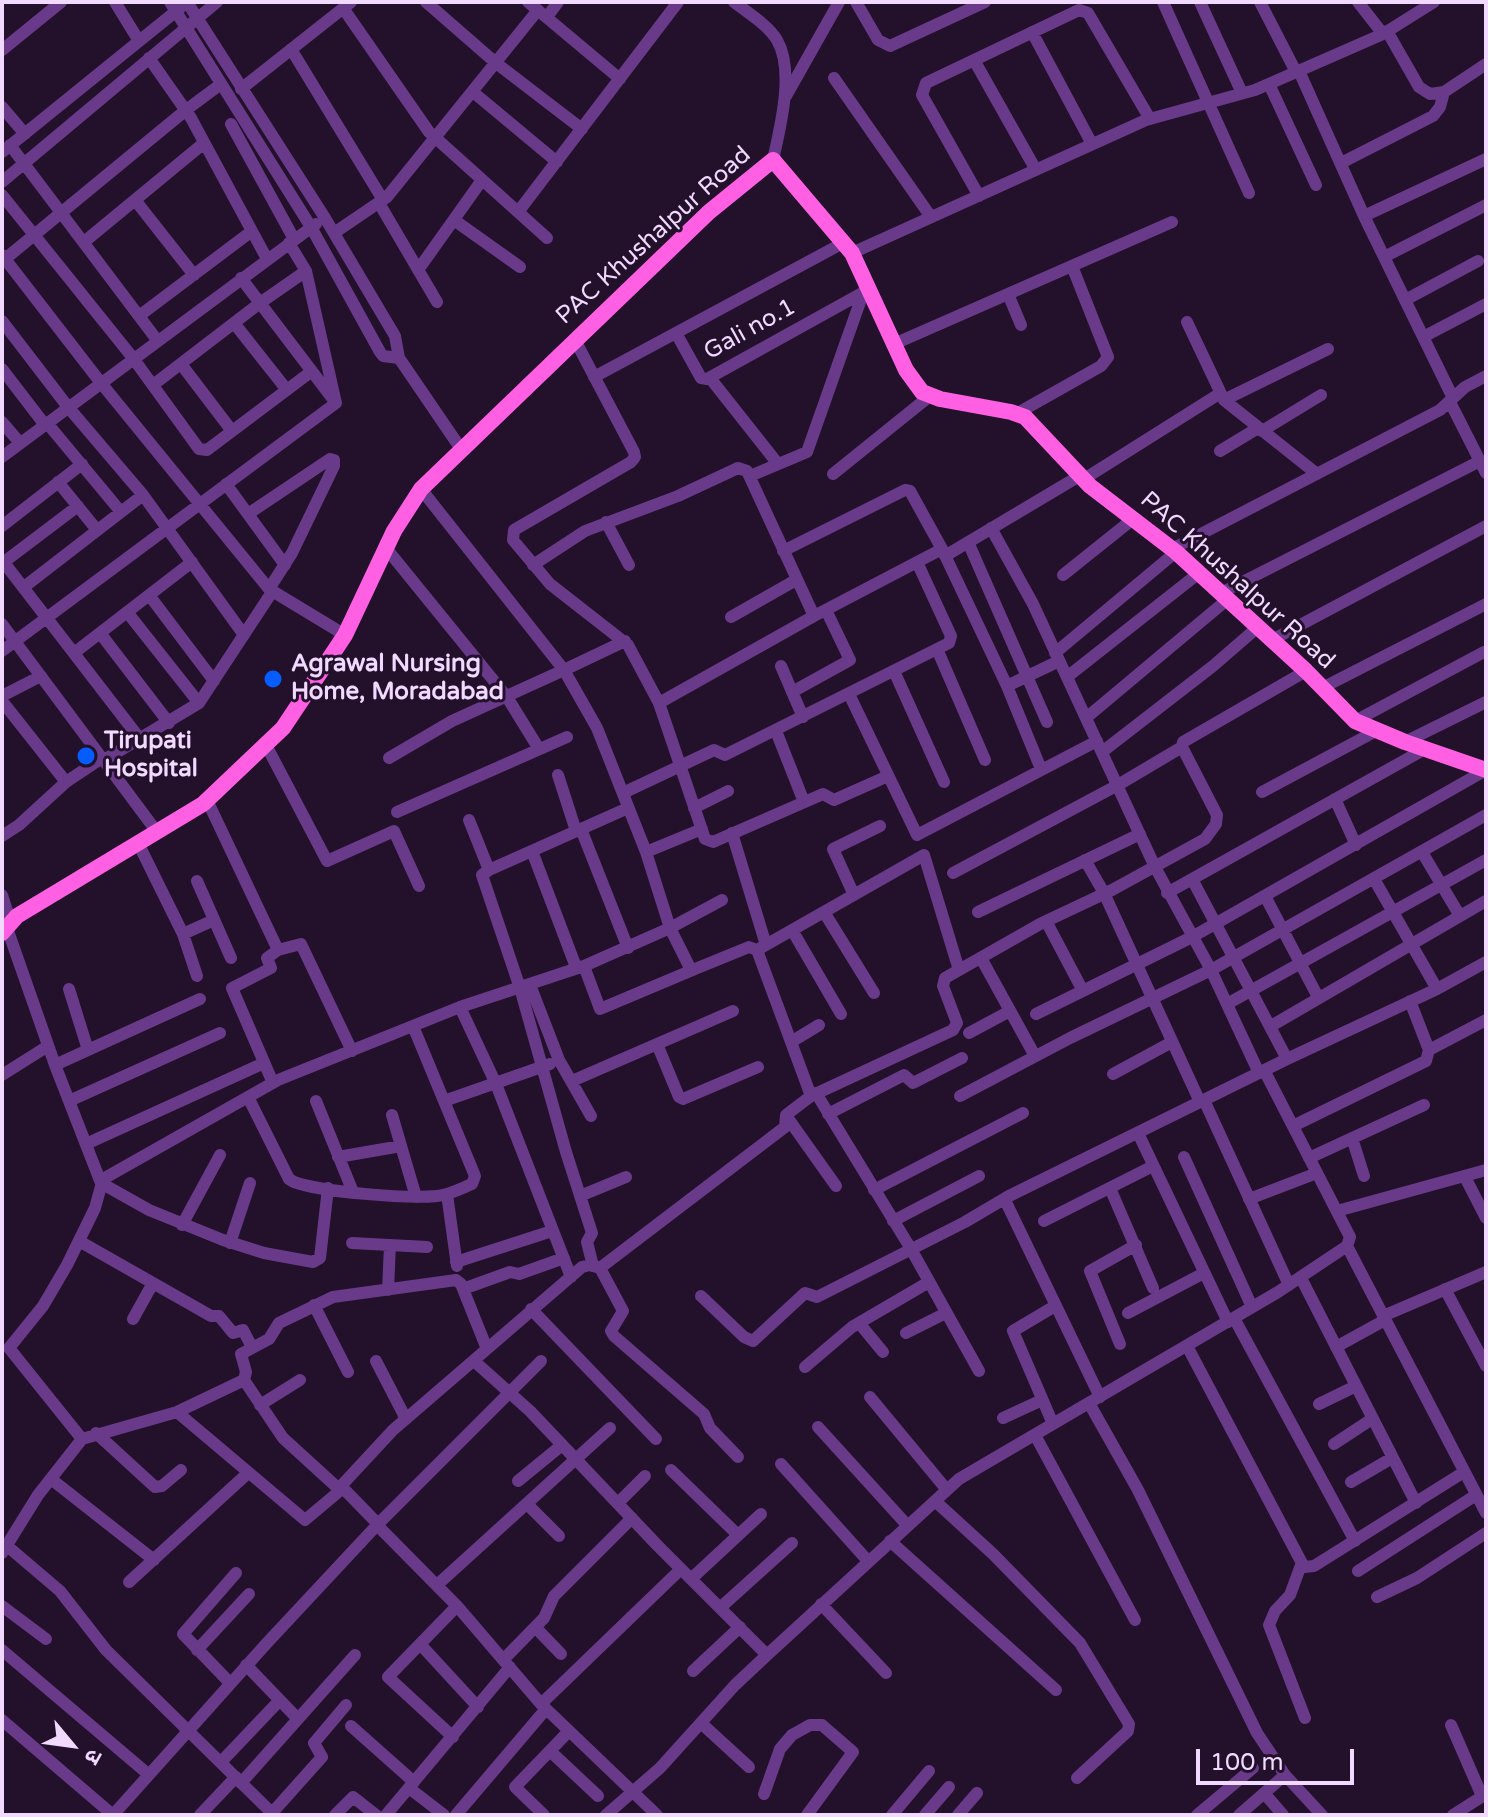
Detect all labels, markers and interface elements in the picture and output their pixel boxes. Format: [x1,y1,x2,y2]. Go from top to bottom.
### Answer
street label: PAC Khushalpur Road [551,141,757,331]
street label: Gali no.1 [699,293,801,367]
street label: PAC Khushalpur Road [1134,486,1340,676]
place label: Agrawal Nursing Home, Moradabad [291,651,504,707]
marker: Agrawal Nursing Home, Moradabad [262,668,284,690]
place label: Tirupati Hospital [104,728,198,784]
marker: Tirupati Hospital [75,745,97,767]
north arrow [32,1705,112,1785]
scale bar [1200,1733,1358,1783]
text: उ [78,1745,107,1769]
text: 100 m [1210,1748,1284,1777]

